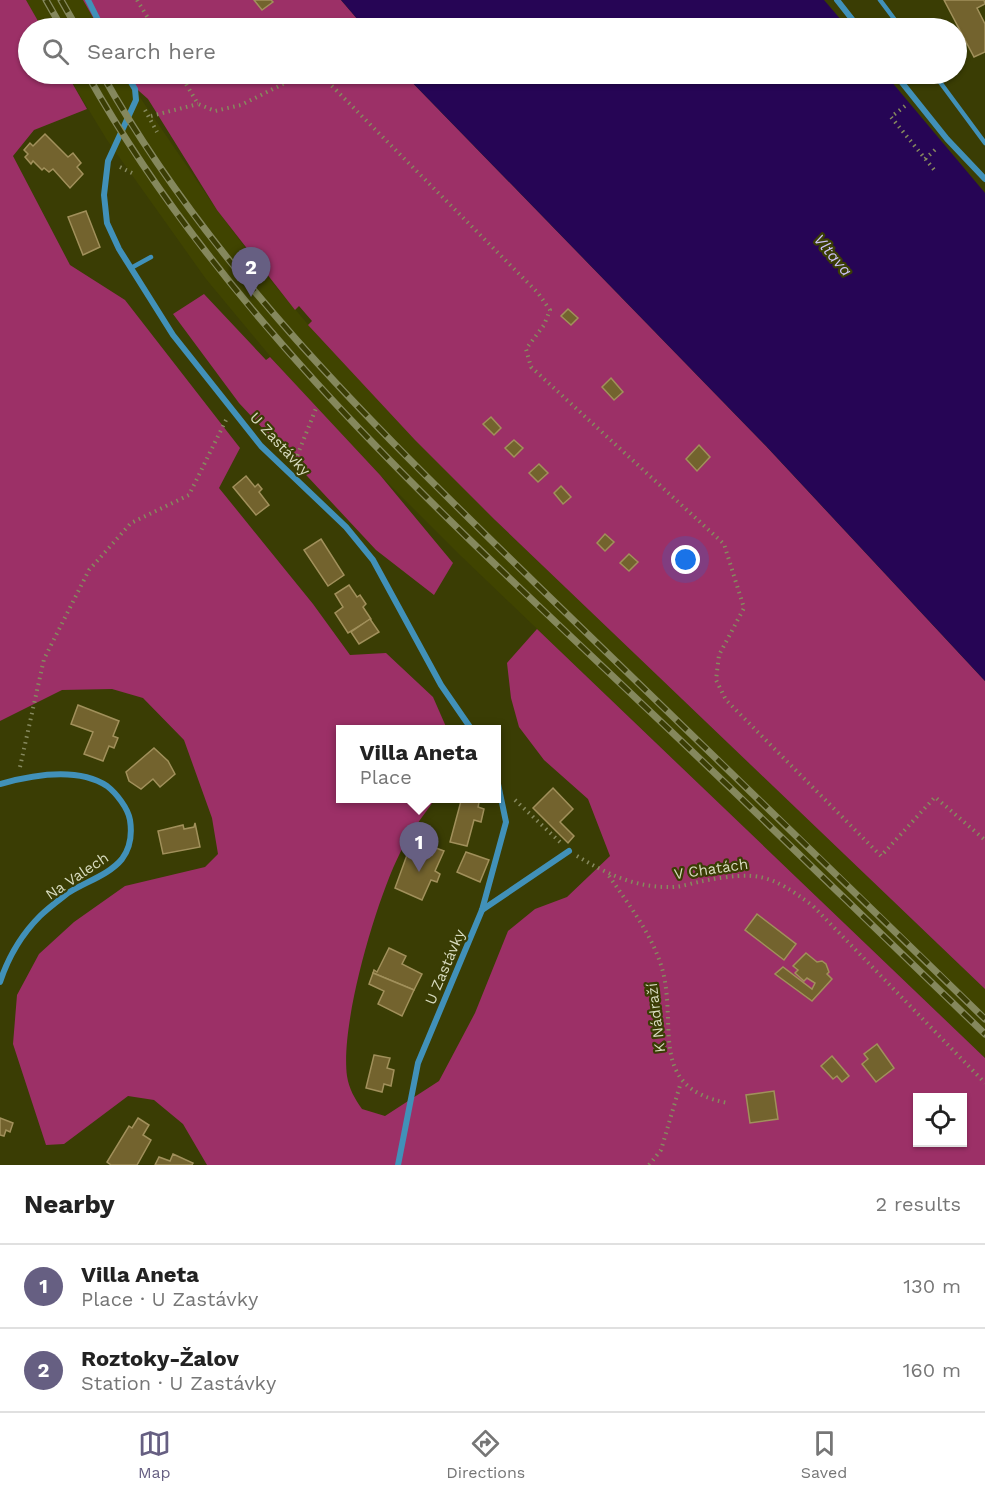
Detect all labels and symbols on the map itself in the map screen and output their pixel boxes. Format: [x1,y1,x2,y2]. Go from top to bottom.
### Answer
water label: Vltava [810,230,856,280]
pin: 2 [232,248,270,297]
street label: U Zastávky [246,409,314,480]
your location [671,545,700,574]
pin: 1 [400,822,438,872]
street label: Na Valech [42,848,112,904]
street label: V Chatách [673,855,749,883]
street label: U Zastávky [421,926,469,1007]
street label: K Nádraží [643,982,669,1054]

